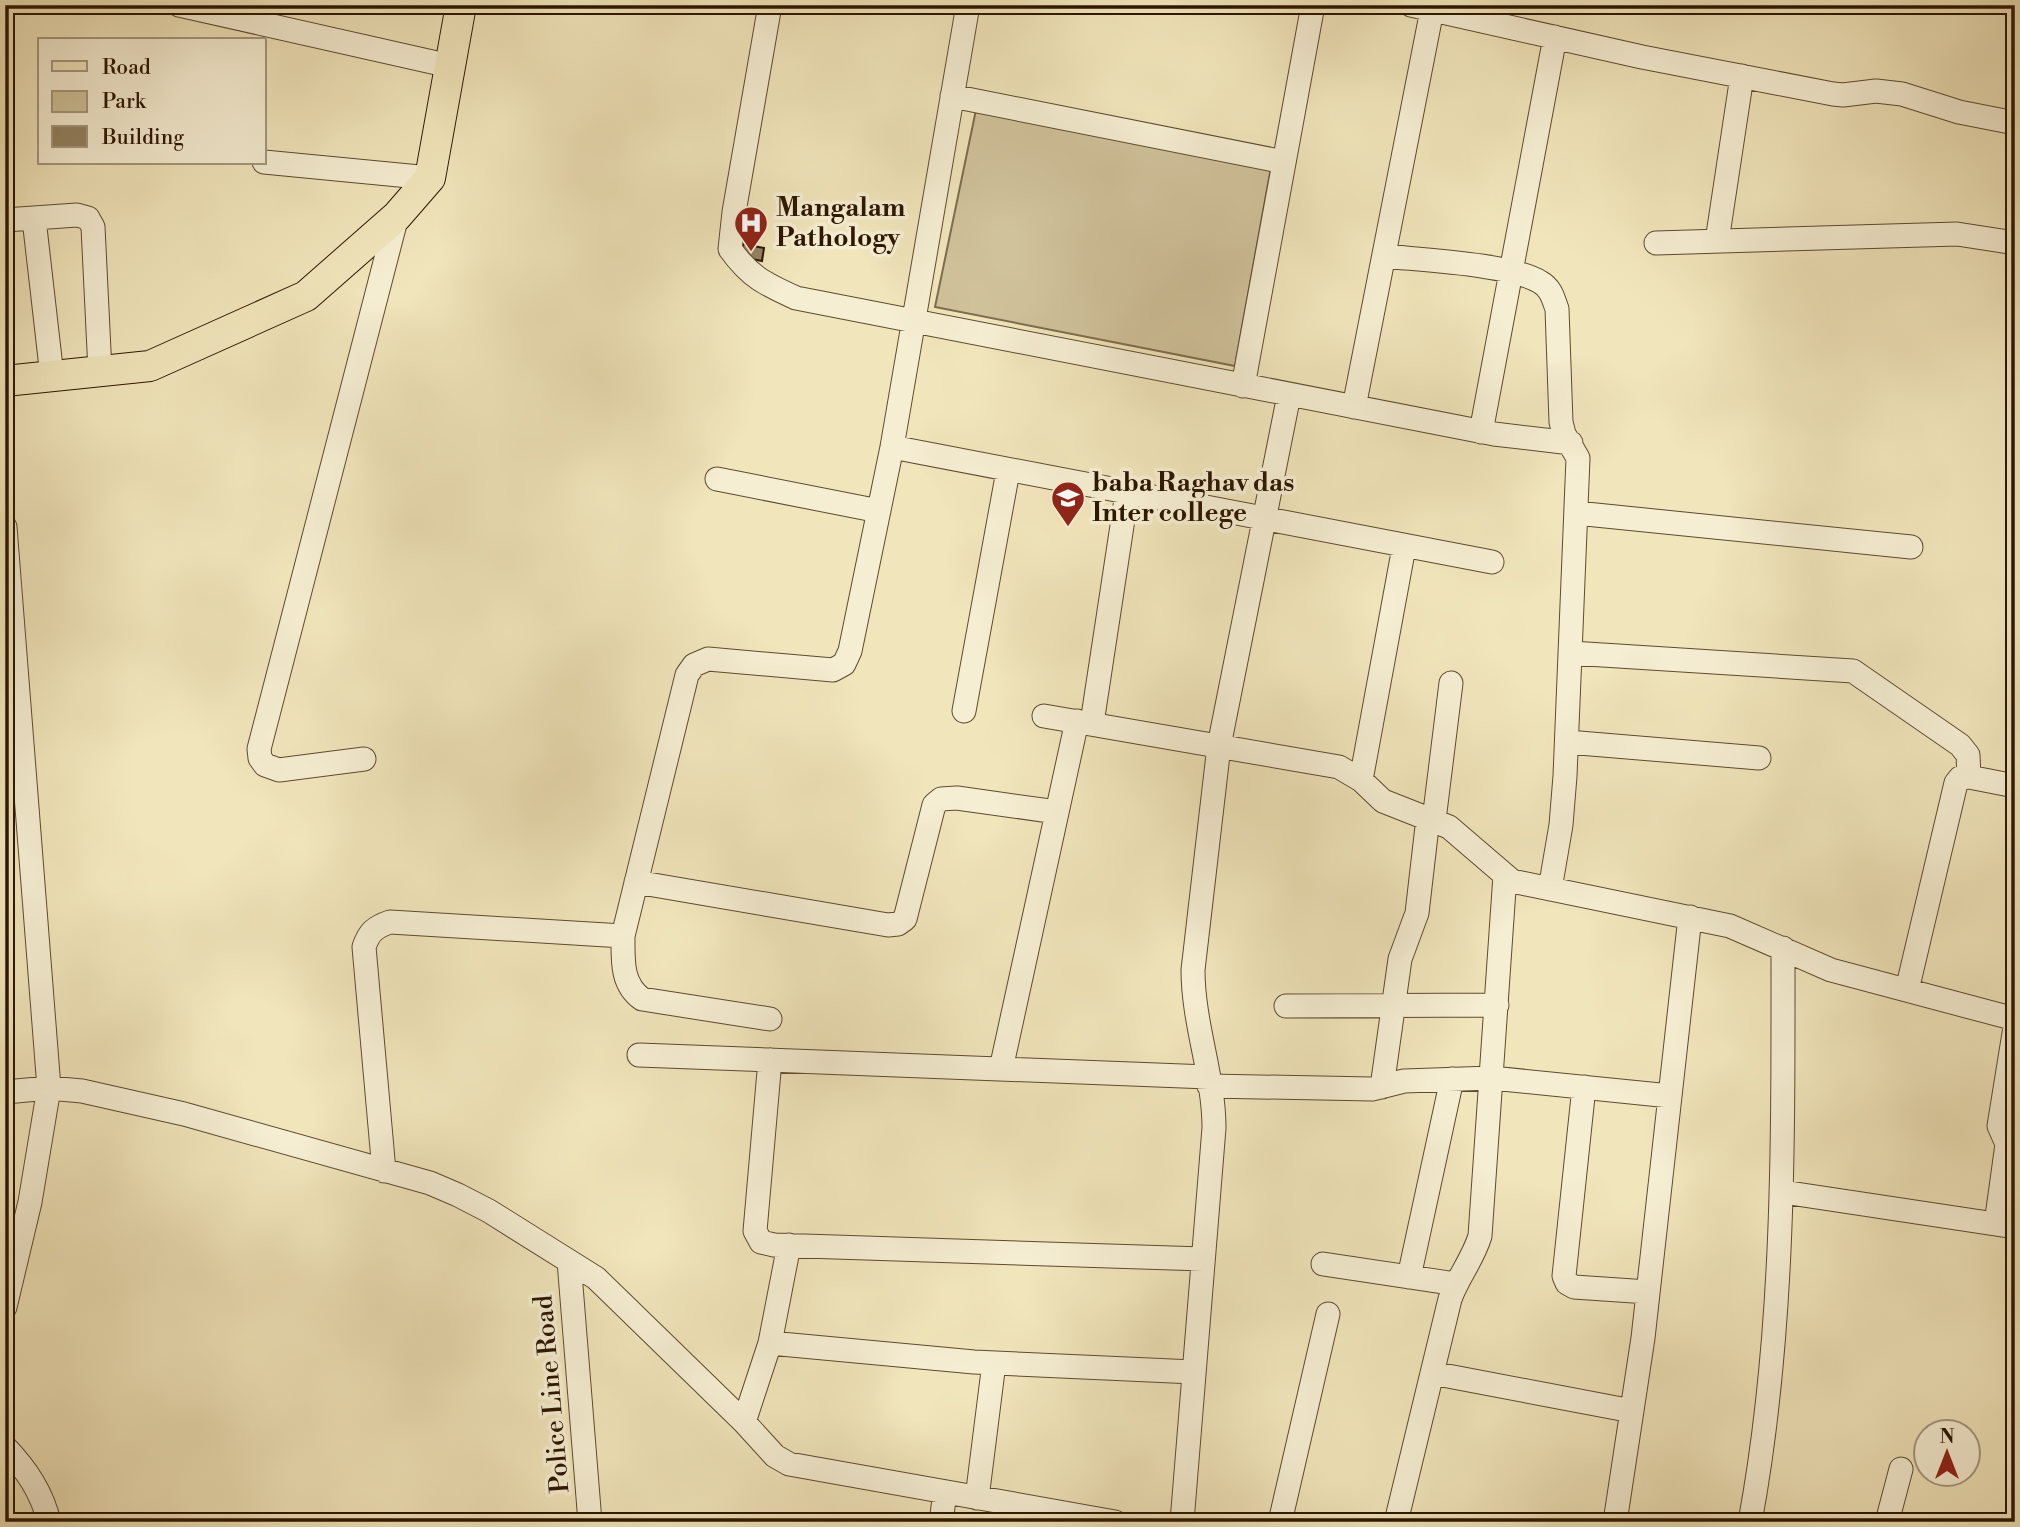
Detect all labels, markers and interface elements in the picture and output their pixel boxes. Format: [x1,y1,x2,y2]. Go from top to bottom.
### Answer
legend [38,38,266,164]
text: Road [102,55,151,81]
text: Park [102,89,147,115]
text: Building [101,125,184,151]
place label: Mangalam Pathology [776,192,906,254]
hospital icon: Mangalam Pathology [732,204,770,253]
place label: baba Raghav das Inter college [1092,467,1294,529]
school or university icon: baba Raghav das Inter college [1049,479,1087,528]
street label: Police Line Road [527,1293,577,1494]
north arrow [1912,1418,1982,1488]
text: N [1939,1425,1955,1449]

